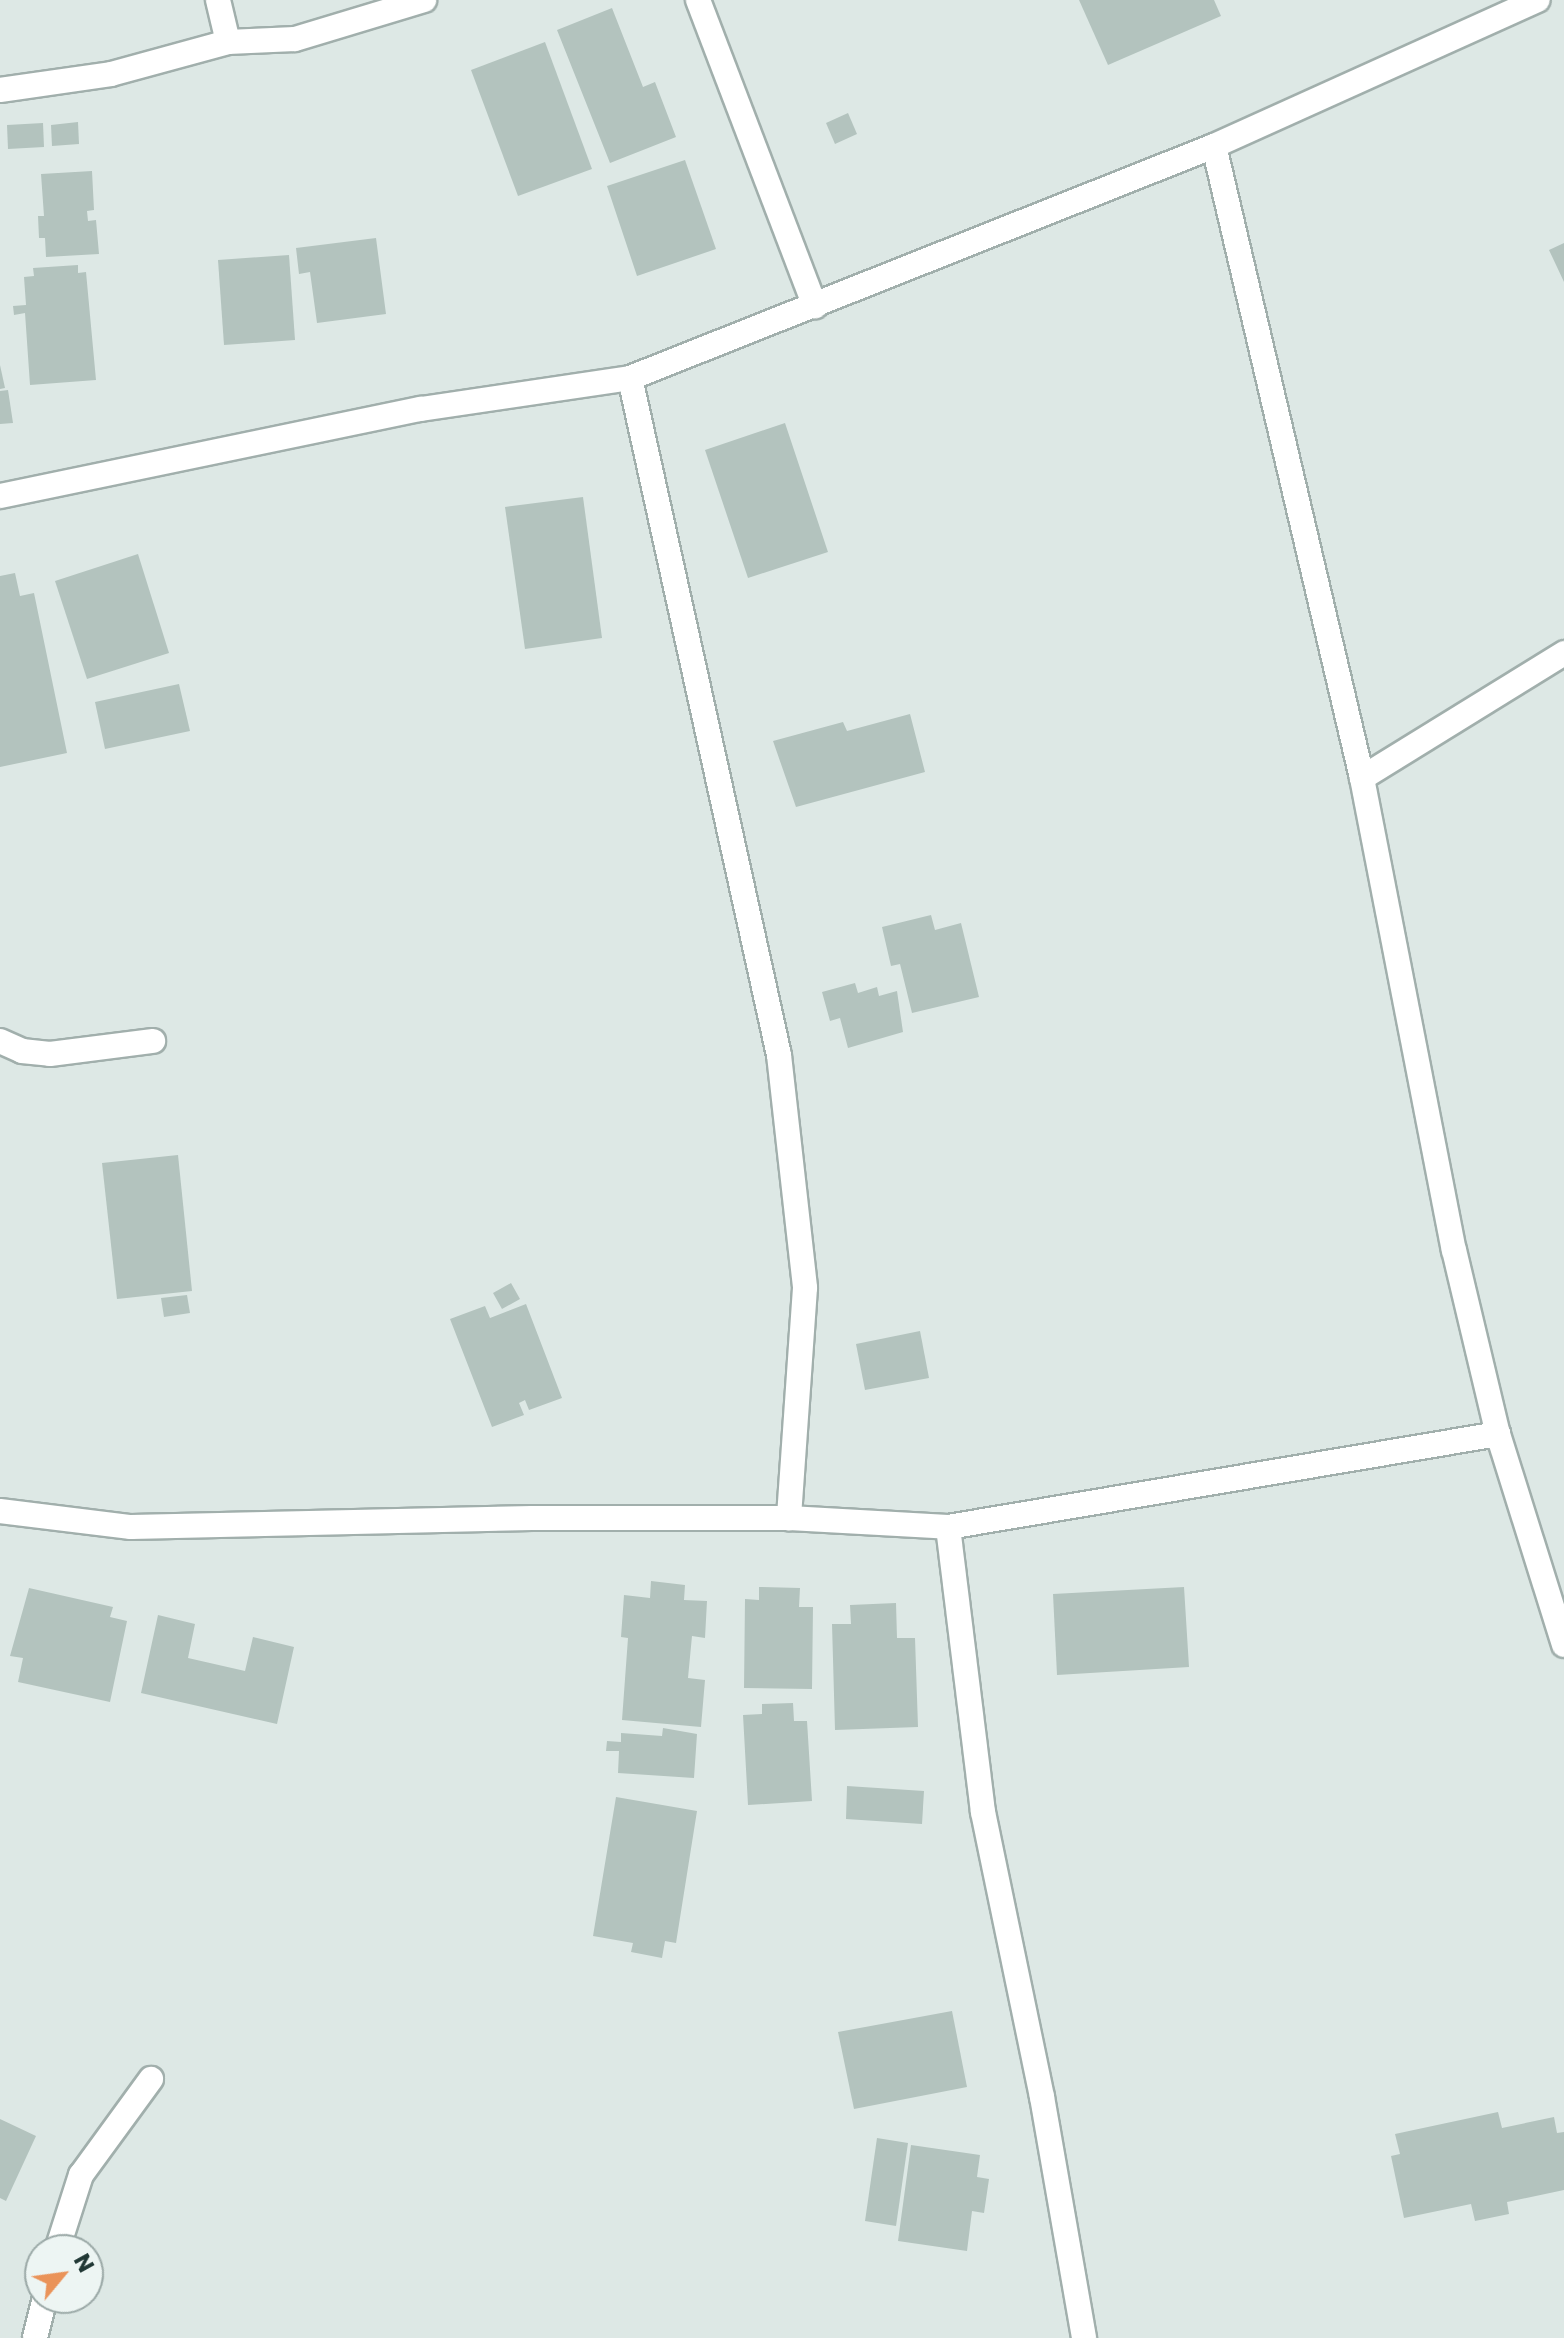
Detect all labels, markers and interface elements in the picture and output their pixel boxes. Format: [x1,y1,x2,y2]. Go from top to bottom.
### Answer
north arrow [24,2234,104,2314]
text: N [66,2248,101,2278]

